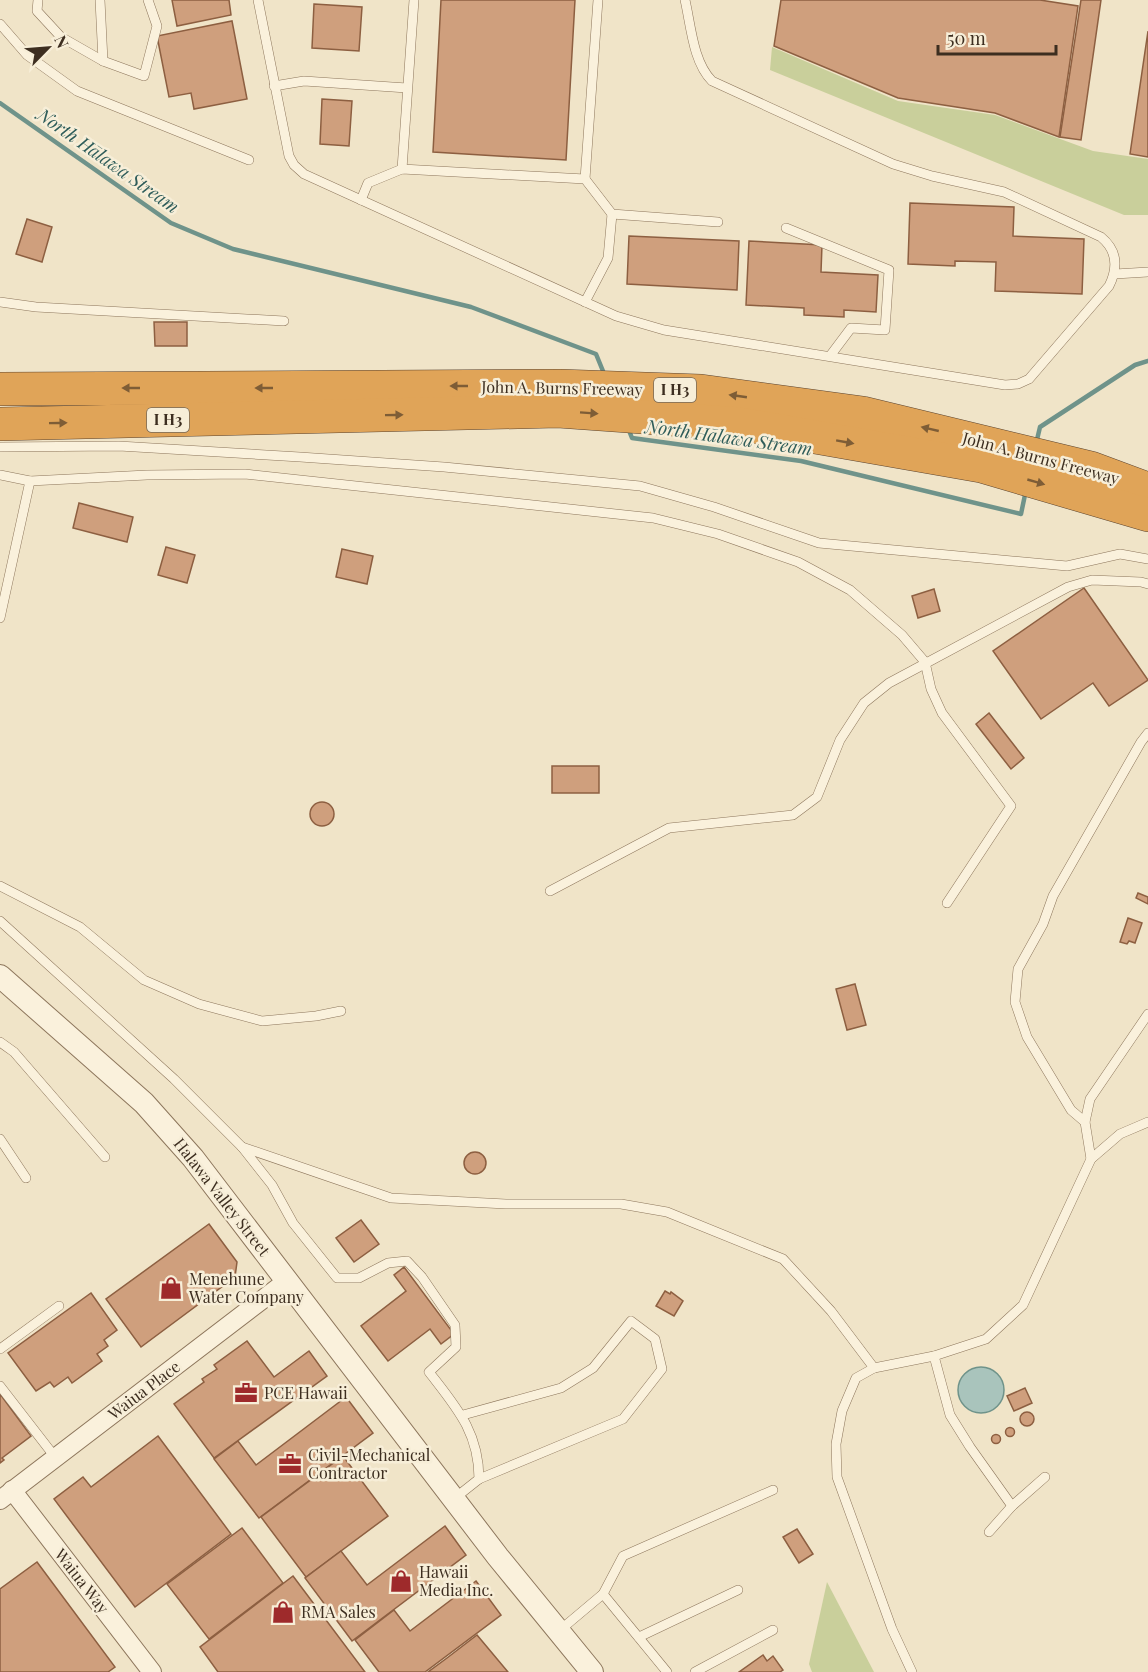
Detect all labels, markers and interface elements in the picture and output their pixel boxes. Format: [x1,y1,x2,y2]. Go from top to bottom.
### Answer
north arrow [18,18,78,78]
scale bar [938,18,1056,56]
text: 50 m [947,26,986,50]
text: N [50,32,74,52]
water label: North Hālawa Stream [31,101,184,218]
street label: John A. Burns Freeway [480,376,643,399]
road number: I H3 [654,378,696,402]
one-way arrow [450,381,469,391]
one-way arrow [255,383,274,392]
one-way arrow [121,384,140,393]
one-way arrow [728,391,747,400]
road number: I H3 [147,408,189,432]
one-way arrow [580,408,599,418]
one-way arrow [385,410,404,419]
water label: North Hālawa Stream [642,413,814,461]
one-way arrow [49,418,68,427]
one-way arrow [921,423,939,433]
street label: John A. Burns Freeway [960,426,1122,489]
one-way arrow [836,438,855,447]
one-way arrow [1027,478,1045,487]
street label: Halawa Valley Street [170,1133,275,1260]
place label: Menehune Water Company [188,1268,304,1307]
shop icon: Menehune Water Company [158,1275,184,1301]
street label: Waiua Place [103,1356,184,1424]
office icon: PCE Hawaii [233,1380,259,1406]
place label: PCE Hawaii [264,1382,348,1403]
place label: Civil-Mechanical Contractor [308,1444,431,1483]
office icon: Civil-Mechanical Contractor [277,1451,303,1477]
street label: Waiua Way [50,1543,114,1617]
place label: Hawaii Media Inc. [419,1561,493,1600]
shop icon: Hawaii Media Inc. [388,1568,414,1594]
shop icon: RMA Sales [270,1599,296,1625]
place label: RMA Sales [301,1601,376,1622]

